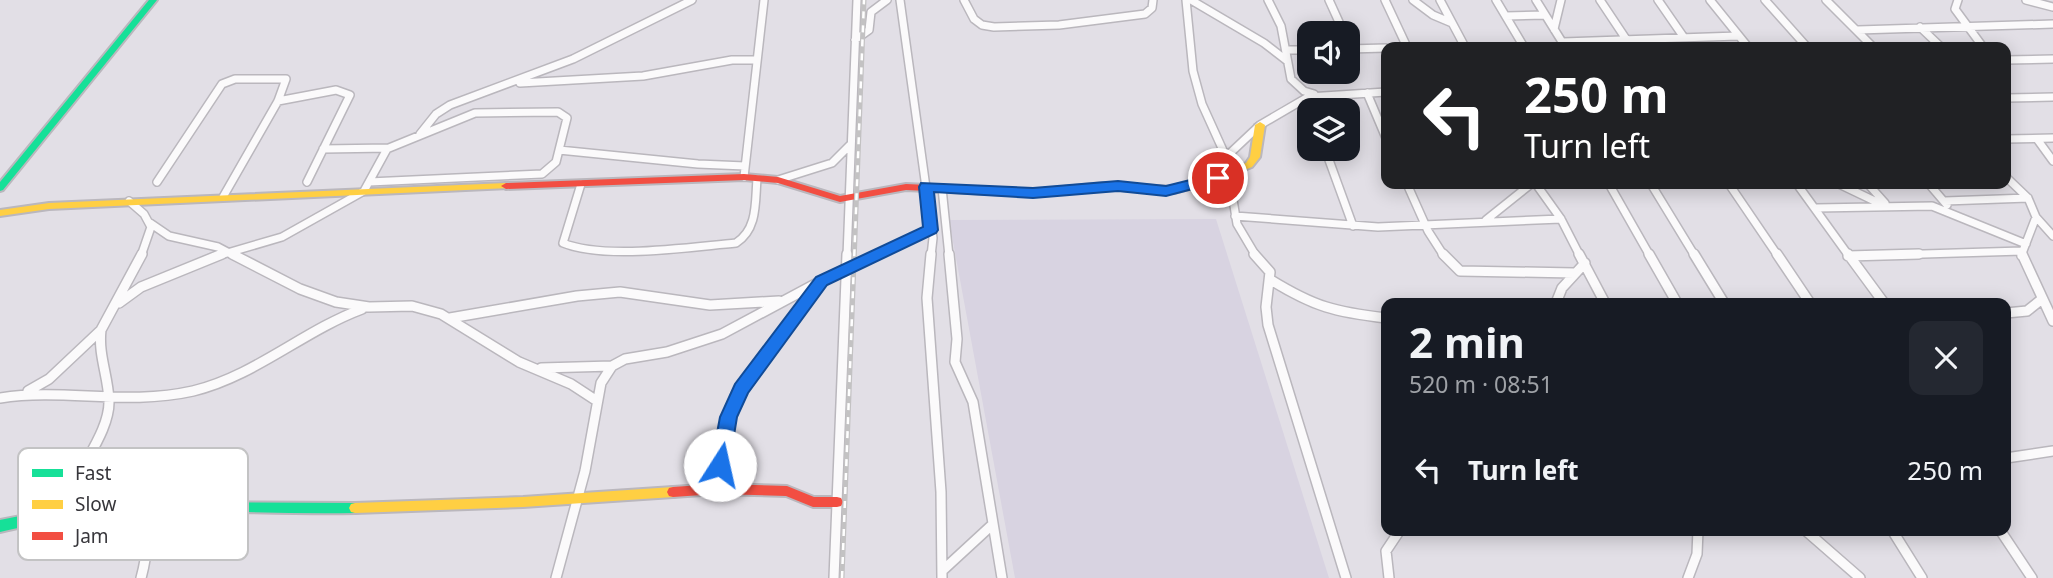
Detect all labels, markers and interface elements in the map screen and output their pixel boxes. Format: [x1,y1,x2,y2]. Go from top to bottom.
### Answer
map controls [1297,21,1360,161]
button: sound [1297,21,1360,84]
text: 250 m [1524,61,1669,127]
icon: left [1409,70,1500,161]
button: layers [1297,98,1360,161]
text: Turn left [1524,124,1650,167]
pin [1188,148,1248,208]
icon: arrive [1199,159,1237,197]
text: 2 min [1409,313,1525,370]
button: close [1909,321,1983,395]
text: 520 m · 08:51 [1409,368,1553,400]
position arrow [683,428,757,502]
legend [18,448,248,560]
icon: left [1409,451,1447,489]
text: Turn left [1468,452,1579,488]
text: 250 m [1907,452,1983,488]
text: Fast [75,460,112,486]
text: Slow [75,491,116,517]
text: Jam [73,523,109,549]

